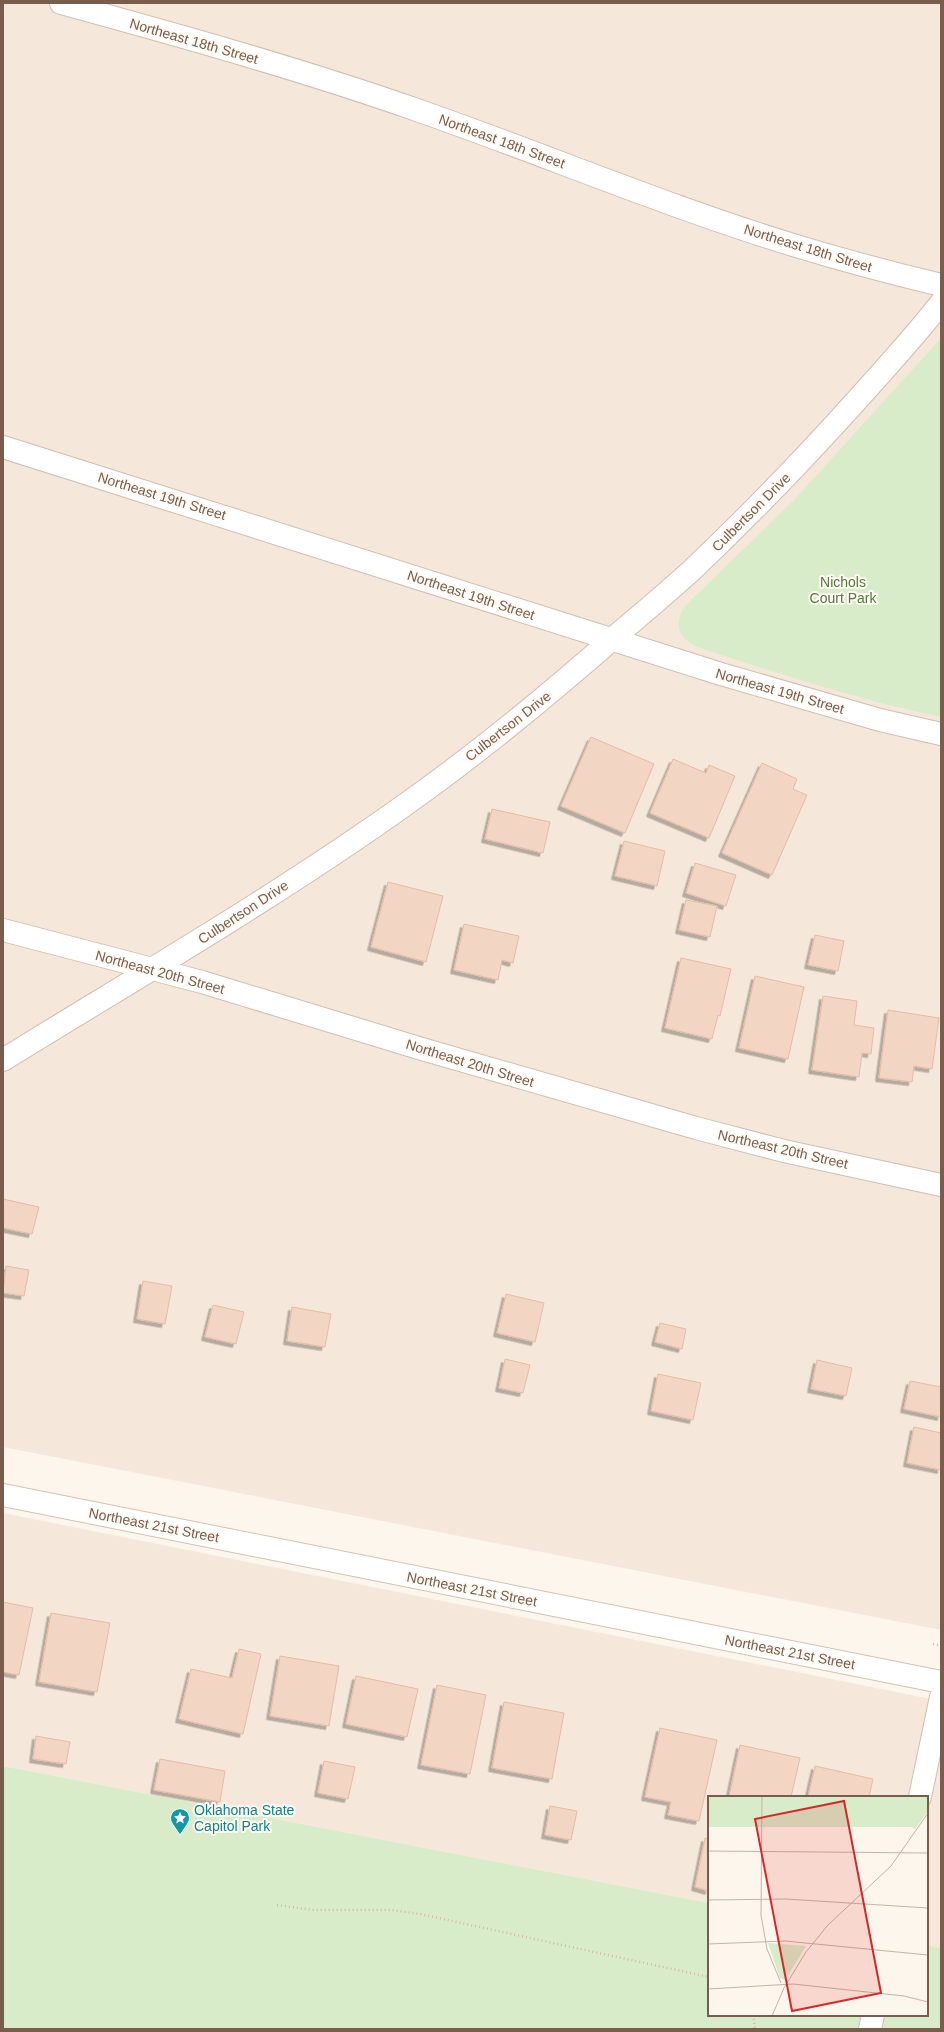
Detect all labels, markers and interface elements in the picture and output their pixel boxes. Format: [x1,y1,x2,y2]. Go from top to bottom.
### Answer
street label: Northeast 18th Street [128,15,260,67]
street label: Northeast 18th Street [437,111,567,171]
street label: Northeast 18th Street [742,221,874,275]
street label: Northeast 19th Street [96,469,228,523]
street label: Culbertson Drive [708,469,794,555]
street label: Northeast 19th Street [405,567,537,623]
park label: Nichols Court Park [810,574,877,606]
street label: Northeast 19th Street [714,665,846,717]
street label: Culbertson Drive [462,687,554,764]
street label: Culbertson Drive [195,877,291,947]
street label: Northeast 20th Street [94,947,226,997]
street label: Northeast 20th Street [404,1036,536,1090]
street label: Northeast 20th Street [716,1126,850,1172]
street label: Northeast 21st Street [88,1505,221,1545]
street label: Northeast 21st Street [406,1569,539,1609]
street label: Northeast 21st Street [724,1632,857,1672]
inset map [708,1796,928,2016]
place label: Oklahoma State Capitol Park [194,1802,295,1834]
place icon: Oklahoma State Capitol Park [169,1807,191,1835]

